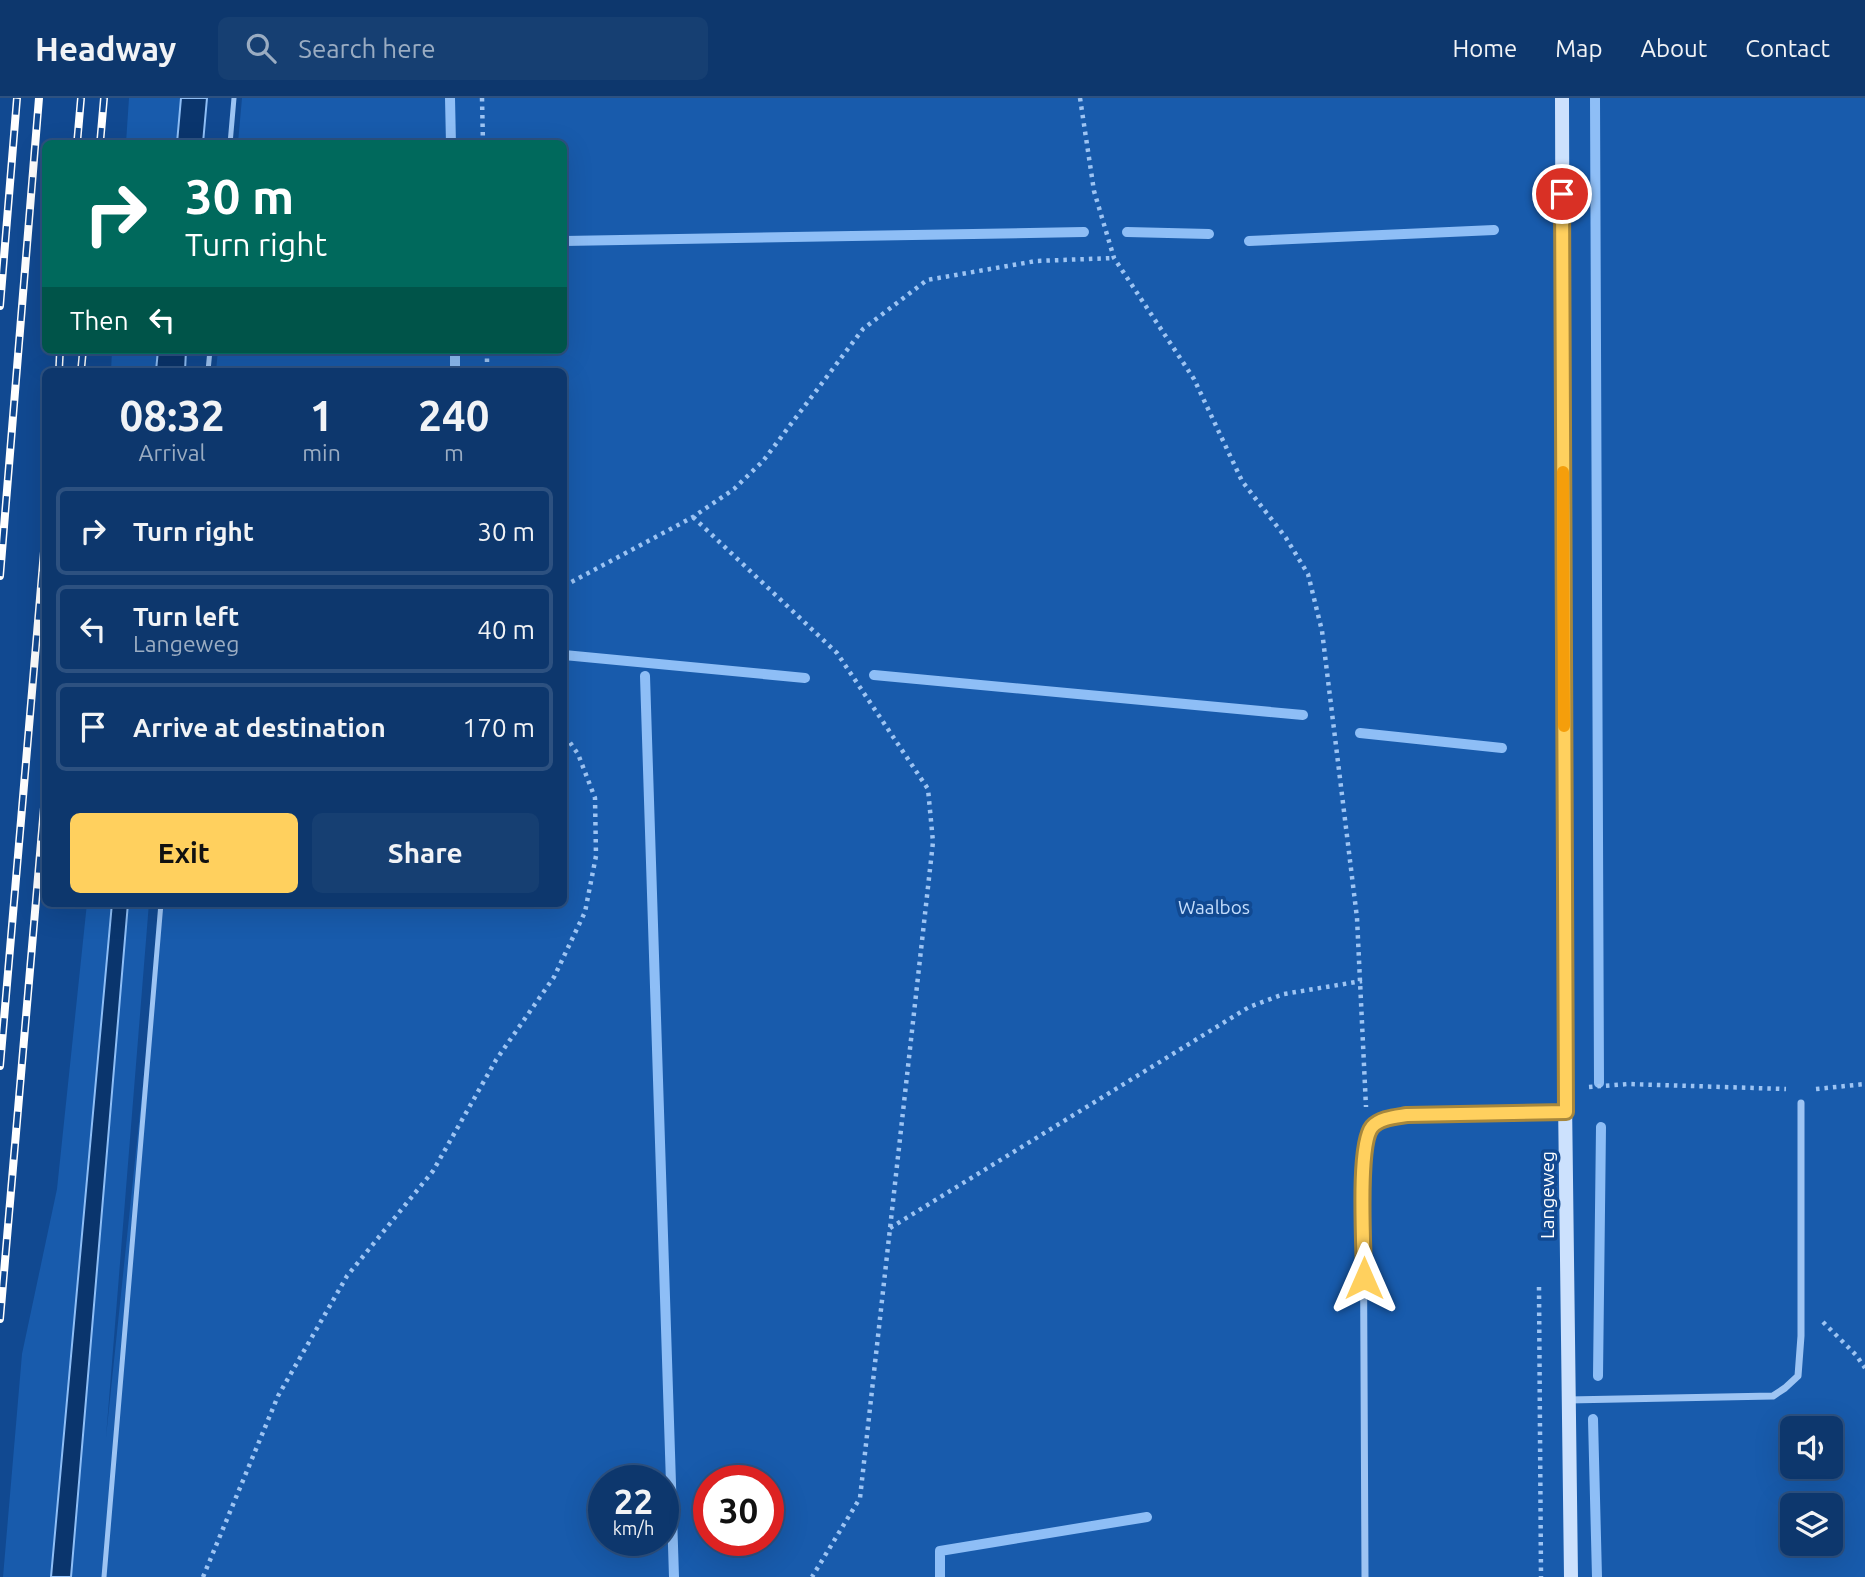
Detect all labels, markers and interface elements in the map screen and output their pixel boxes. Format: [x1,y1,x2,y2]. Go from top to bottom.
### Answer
search box [218,17,708,80]
icon: search [242,29,280,67]
text: Headway [35,30,176,67]
text: Search here [298,34,436,63]
text: Home [1452,35,1517,62]
text: Map [1555,35,1602,62]
text: About [1640,35,1707,62]
text: Contact [1745,35,1830,62]
pin [1532,164,1592,224]
icon: right [70,168,161,259]
text: 30 m [185,168,294,223]
icon: arrive [1543,175,1581,213]
text: Turn right [185,226,327,262]
icon: left [143,301,181,339]
text: Then [70,306,129,335]
text: 08:32 [120,392,225,439]
text: 1 [310,392,333,439]
text: 240 [418,392,489,439]
text: Arrival [139,440,206,465]
text: min [302,440,341,465]
text: m [444,440,464,465]
icon: right [74,512,112,550]
text: Turn right [133,517,254,546]
text: 30 m [477,517,535,546]
text: Turn left [133,602,239,631]
icon: left [74,610,112,648]
text: 40 m [477,615,535,644]
text: Langeweg [133,631,239,656]
icon: arrive [74,708,112,746]
text: Arrive at destination [133,713,386,742]
text: 170 m [463,713,535,742]
button: Exit [70,813,298,893]
button: Share [312,813,539,893]
park label: Waalbos [1178,896,1250,918]
street label: Langeweg [1536,1151,1558,1239]
position arrow [1327,1241,1401,1315]
map controls [1780,1416,1843,1556]
button: sound [1780,1416,1843,1479]
speed limit sign: 30 [693,1465,784,1556]
text: 22 [614,1481,653,1521]
button: layers [1780,1493,1843,1556]
text: km/h [613,1518,654,1538]

